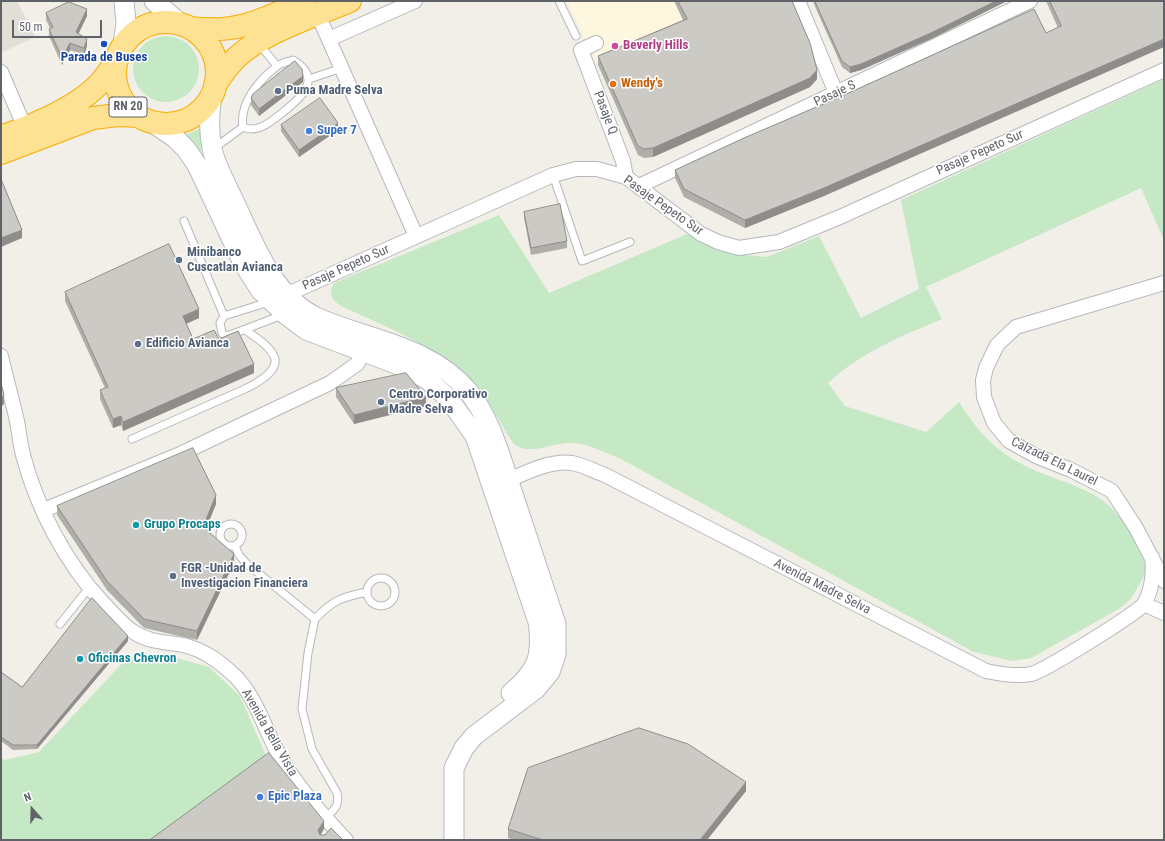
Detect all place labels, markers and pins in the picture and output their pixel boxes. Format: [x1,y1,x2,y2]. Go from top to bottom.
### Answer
place label: Beverly Hills [623,38,688,54]
marker: Parada de Buses [99,39,109,49]
marker: Beverly Hills [610,41,620,51]
place label: Parada de Buses [61,50,147,66]
place label: Wendy's [621,76,663,92]
marker: Wendy's [608,79,618,89]
place label: Puma Madre Selva [286,83,383,99]
marker: Puma Madre Selva [273,86,283,96]
place label: Super 7 [317,123,357,139]
marker: Super 7 [304,126,314,136]
place label: Minibanco Cuscatlan Avianca [187,245,283,276]
marker: Minibanco Cuscatlan Avianca [174,255,184,265]
place label: Edificio Avianca [146,336,229,352]
marker: Edificio Avianca [133,339,143,349]
place label: Centro Corporativo Madre Selva [389,387,487,418]
marker: Centro Corporativo Madre Selva [376,397,386,407]
place label: Grupo Procaps [144,517,221,533]
marker: Grupo Procaps [131,520,141,530]
place label: FGR -Unidad de Investigacion Financiera [181,561,308,592]
marker: FGR -Unidad de Investigacion Financiera [168,571,178,581]
place label: Oficinas Chevron [88,651,176,667]
marker: Oficinas Chevron [75,654,85,664]
place label: Epic Plaza [268,789,322,805]
marker: Epic Plaza [255,792,265,802]

